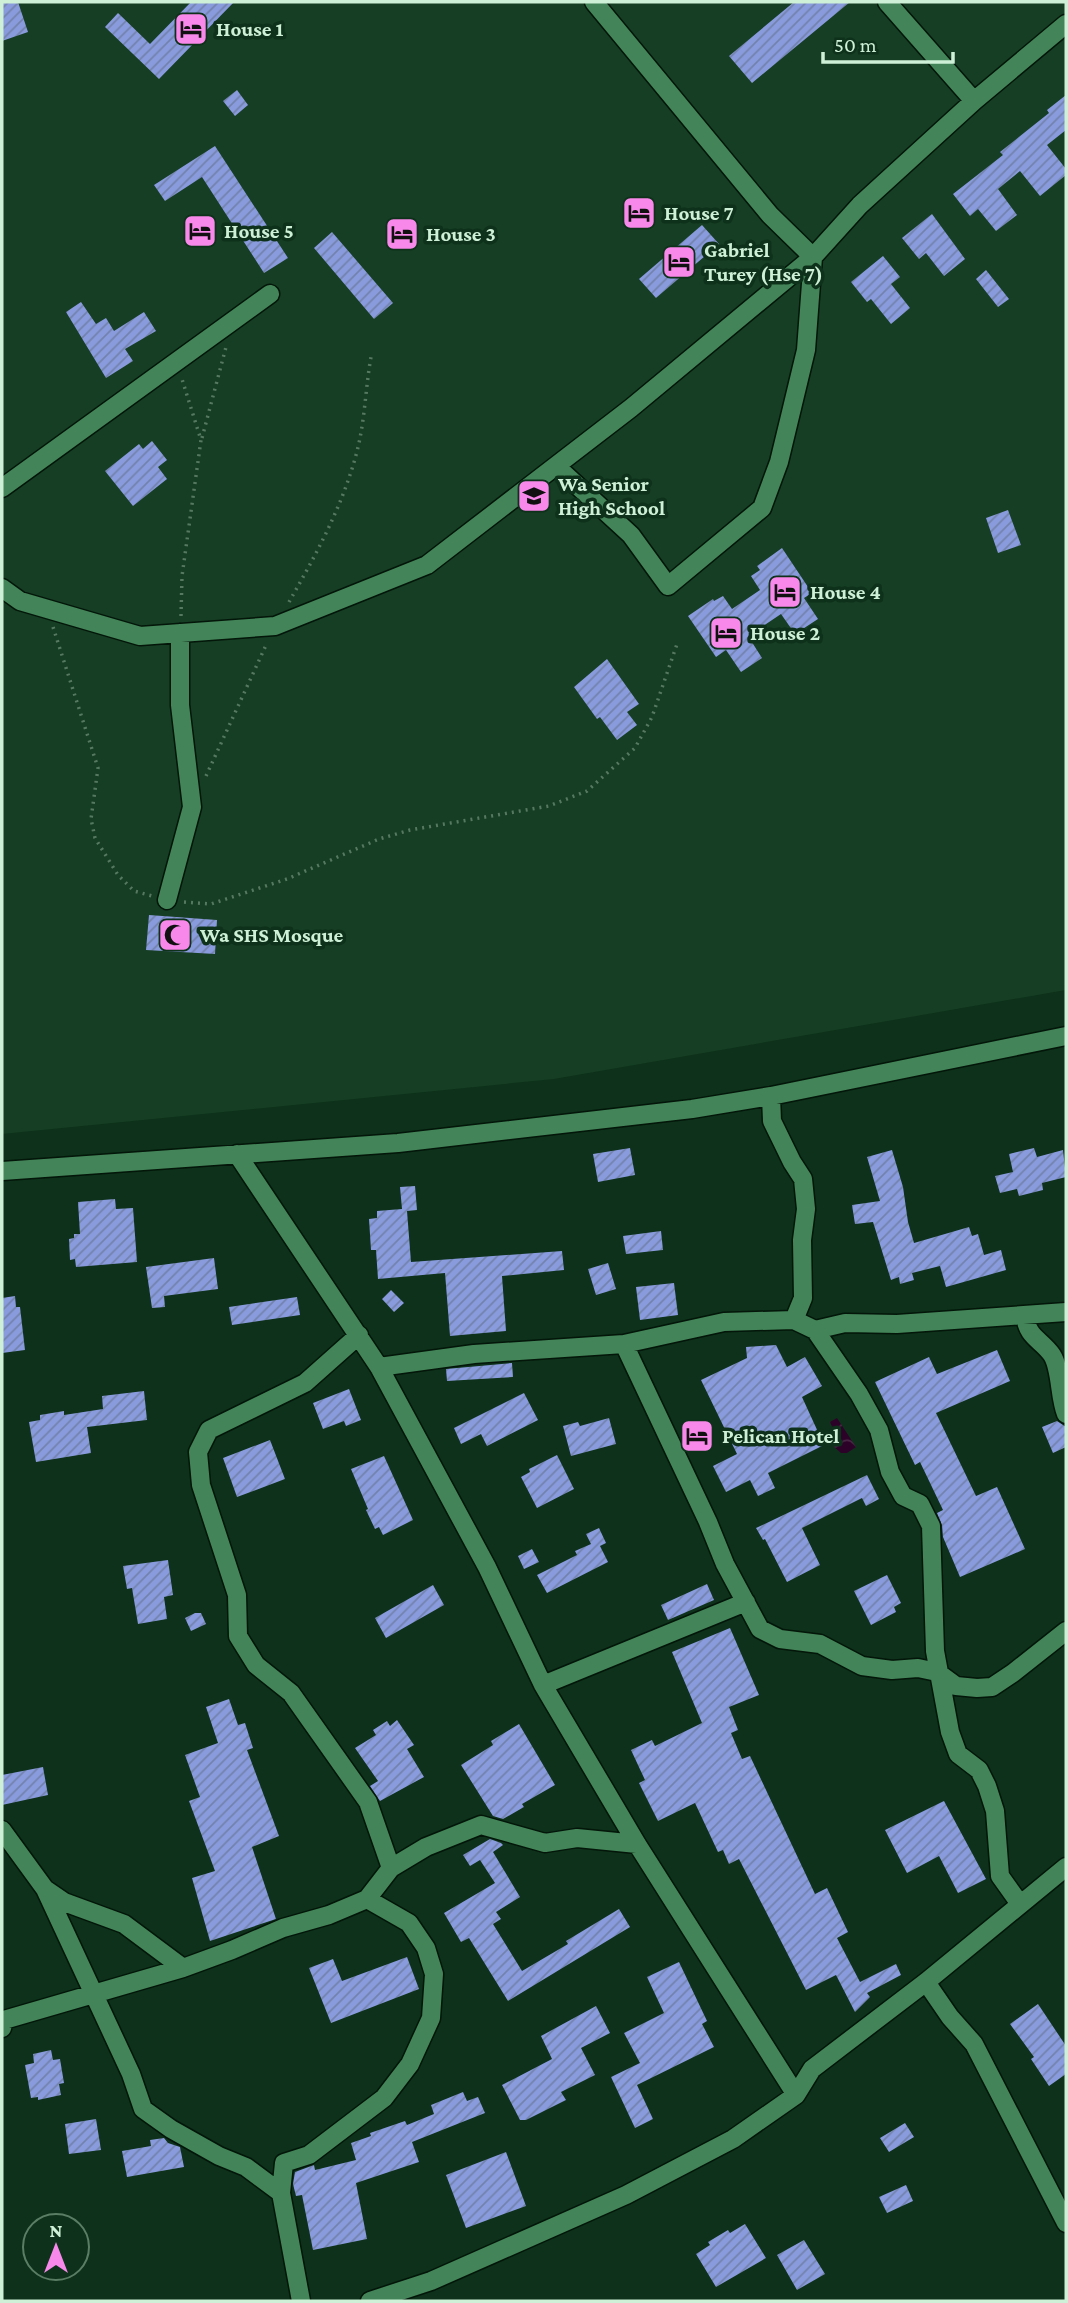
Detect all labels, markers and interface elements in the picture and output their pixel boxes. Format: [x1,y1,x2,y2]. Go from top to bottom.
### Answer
hotel icon: House 1 [172,10,210,48]
place label: House 1 [216,17,284,41]
scale bar [823,21,953,65]
text: 50 m [834,33,877,57]
hotel icon: House 7 [620,194,658,232]
place label: House 7 [664,201,734,225]
hotel icon: House 5 [181,212,219,250]
hotel icon: House 3 [383,215,421,253]
place label: House 5 [224,219,294,243]
place label: House 3 [426,222,496,246]
place label: Gabriel Turey (Hse 7) [704,238,823,286]
hotel icon: Gabriel Turey (Hse 7) [660,243,698,281]
place label: Wa Senior High School [557,472,665,520]
school or university icon: Wa Senior High School [515,477,553,515]
hotel icon: House 4 [766,573,804,611]
place label: House 4 [810,580,881,604]
hotel icon: House 2 [707,614,745,652]
place label: House 2 [750,621,821,645]
mosque icon: Wa SHS Mosque [156,916,194,954]
place label: Wa SHS Mosque [199,923,344,947]
hotel icon: Pelican Hotel [678,1417,716,1455]
place label: Pelican Hotel [722,1424,839,1448]
north arrow [21,2212,91,2282]
text: N [50,2220,63,2241]

